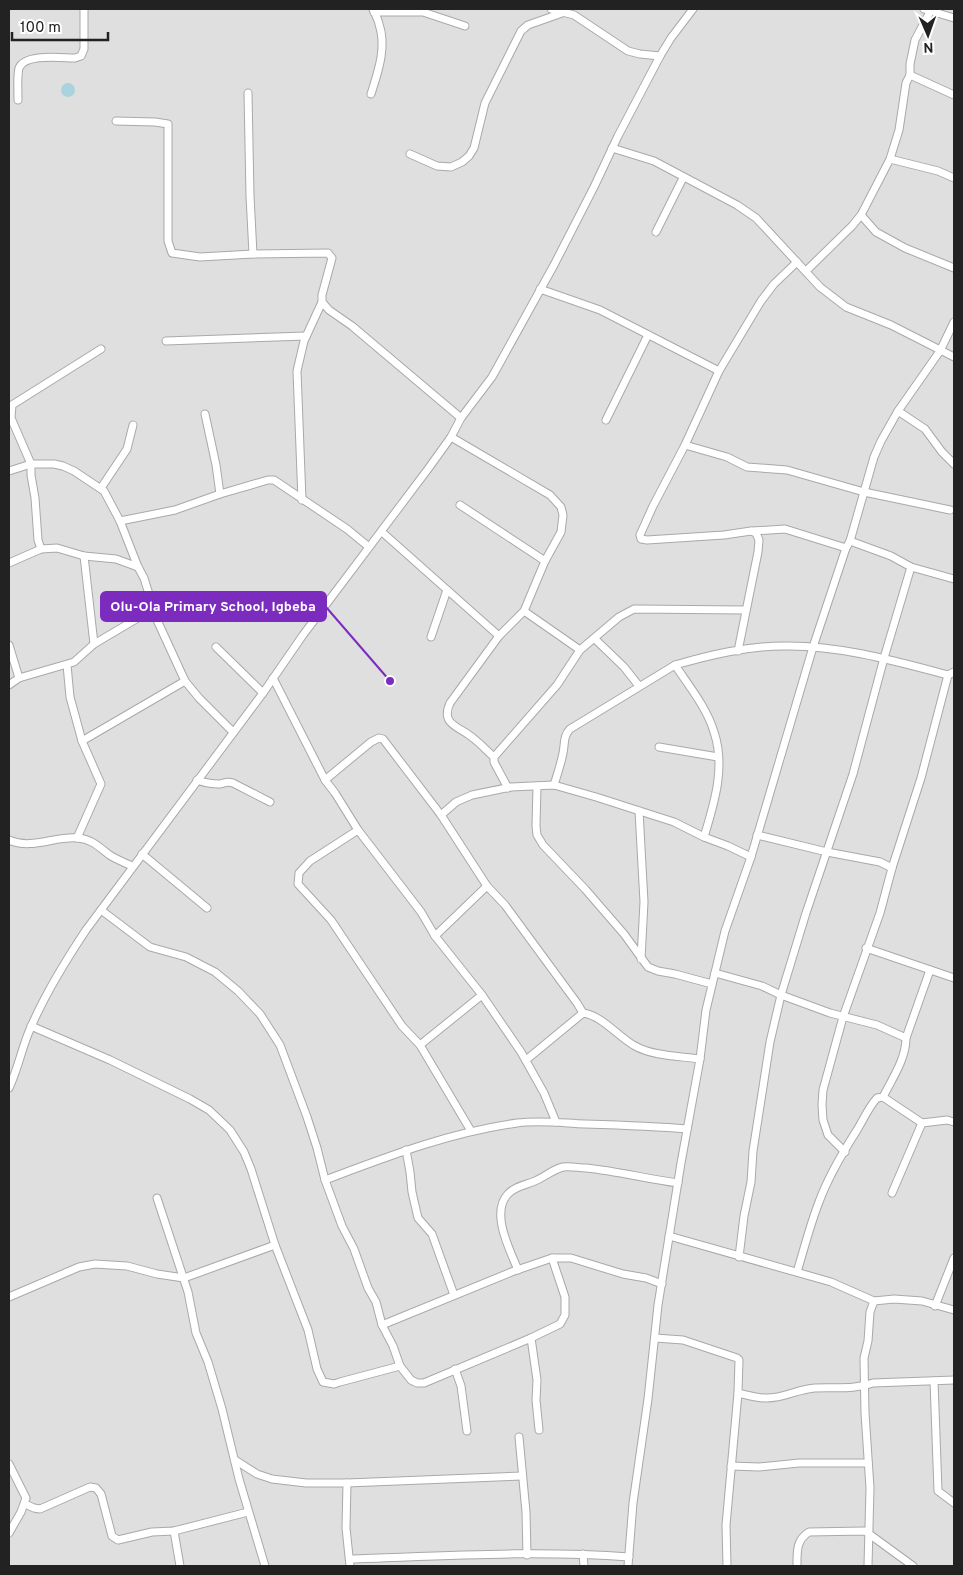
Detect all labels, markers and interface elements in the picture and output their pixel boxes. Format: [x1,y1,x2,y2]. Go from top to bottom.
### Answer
scale bar [12,10,109,42]
north arrow [903,10,953,60]
text: 100 m [20,19,61,38]
text: N [923,38,934,55]
callout: Olu-Ola Primary School, Igbeba [101,592,326,621]
text: Olu-Ola Primary School, Igbeba [110,599,316,616]

